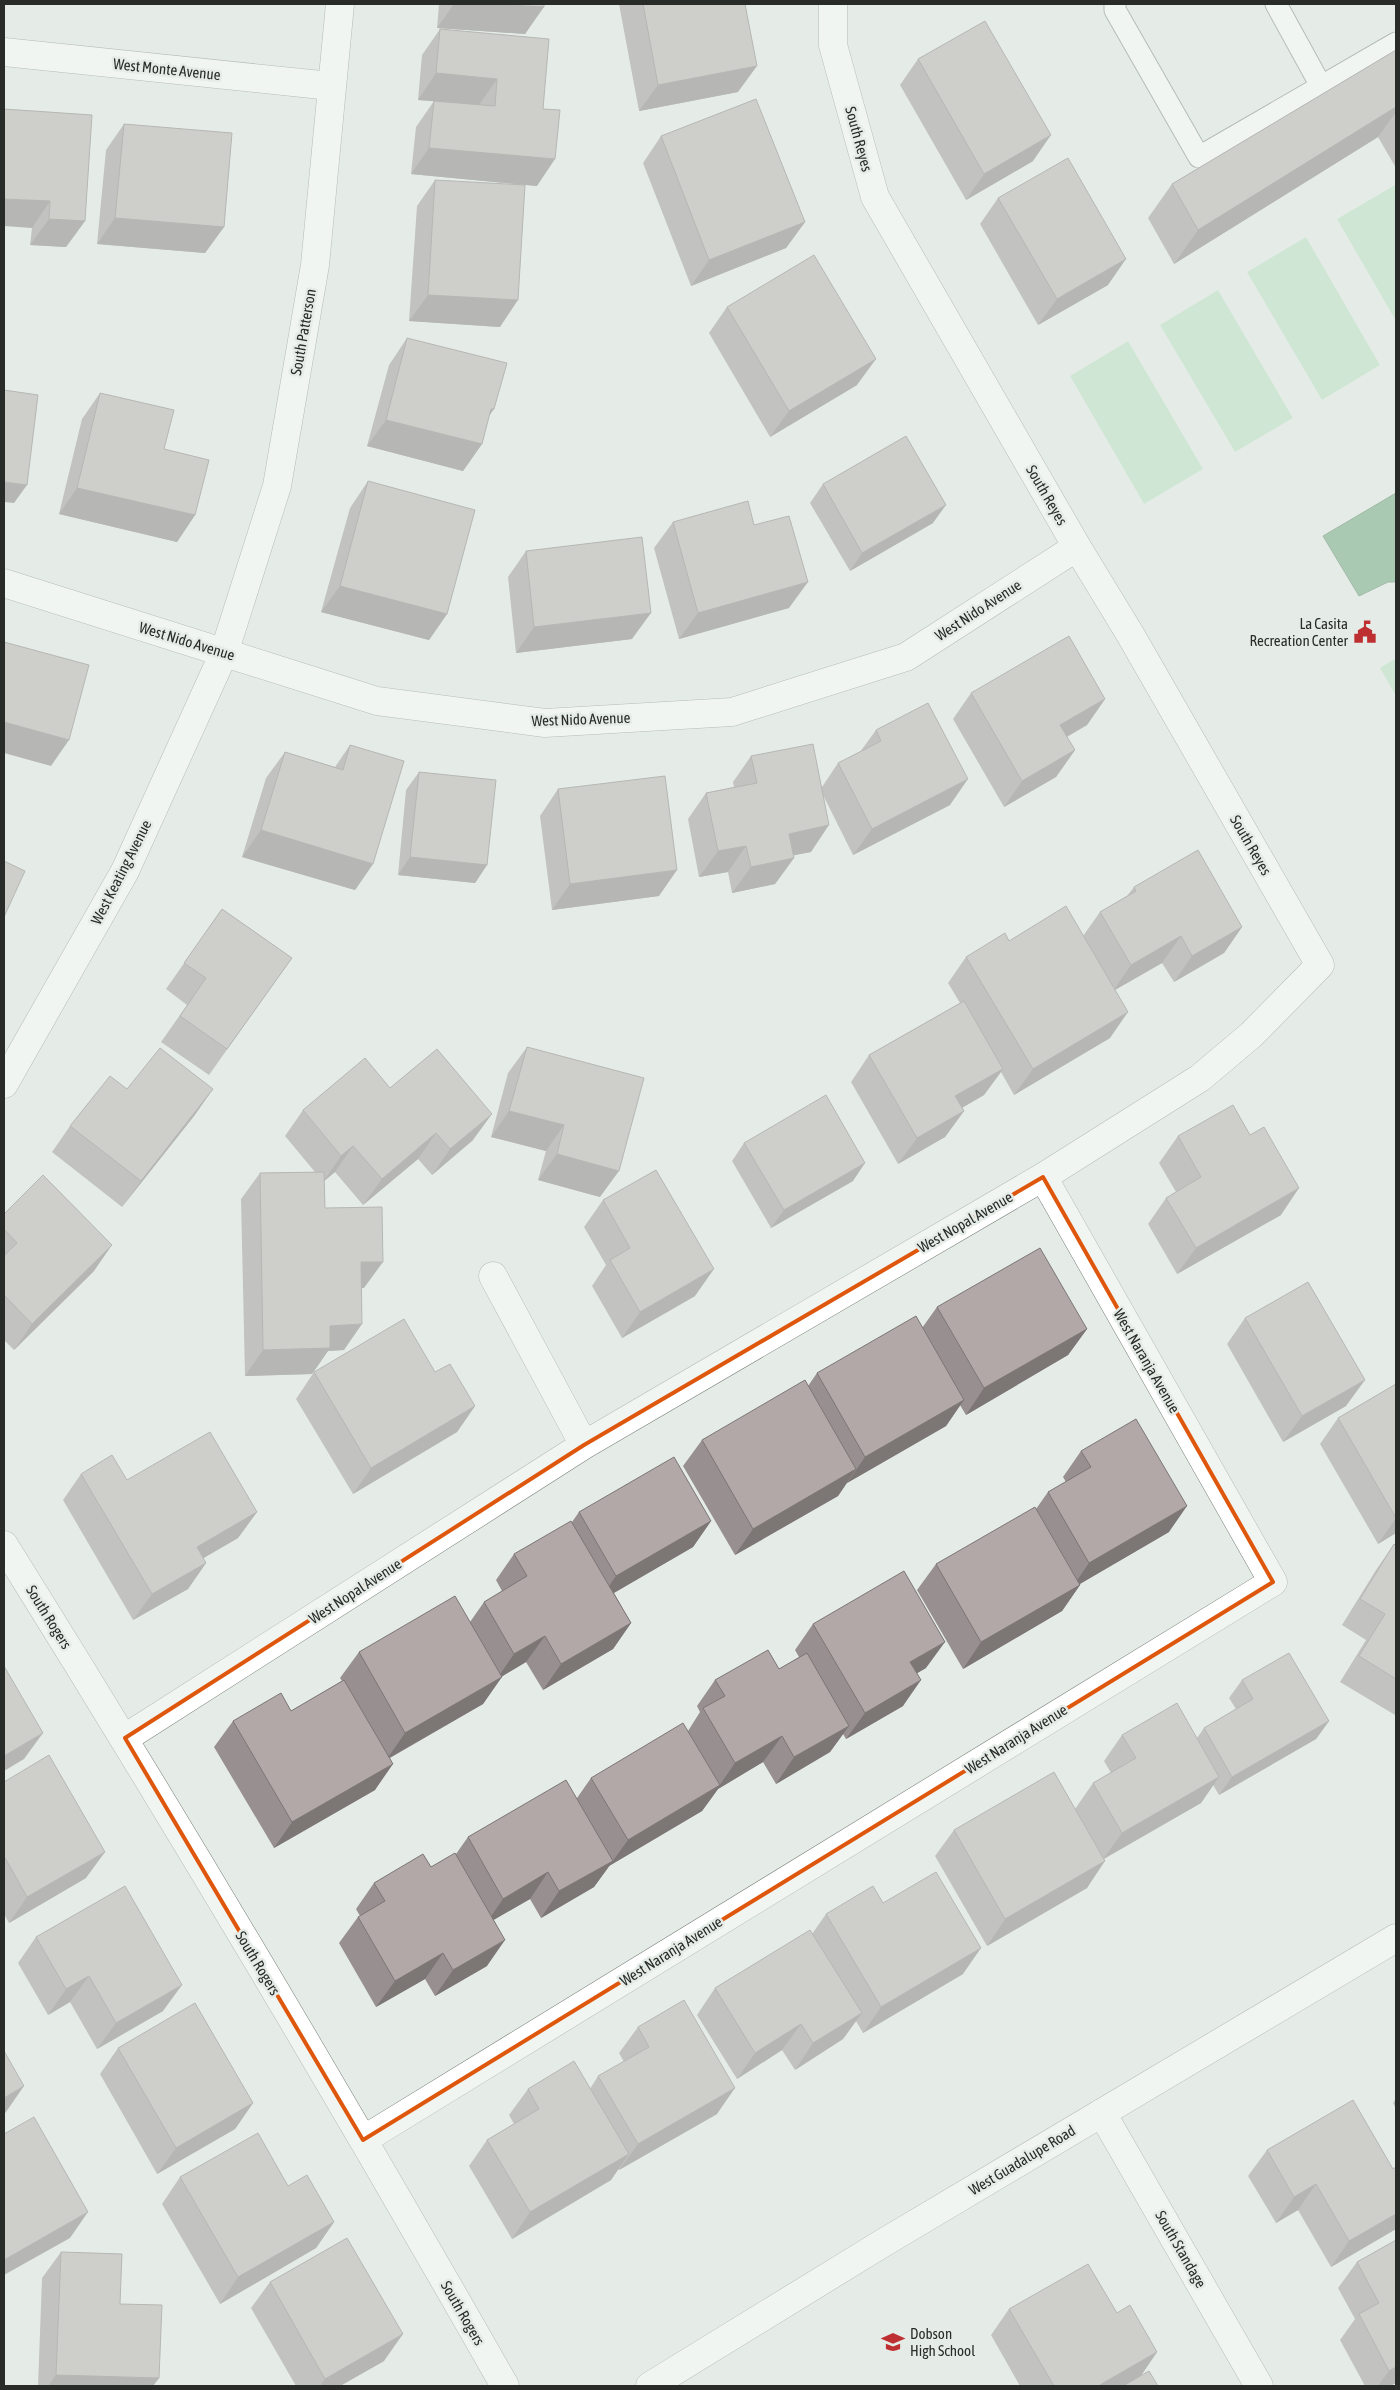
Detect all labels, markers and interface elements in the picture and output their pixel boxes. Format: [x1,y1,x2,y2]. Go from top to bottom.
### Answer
street label: West Monte Avenue [112,55,222,83]
street label: South Reyes [842,105,876,173]
street label: South Patterson [287,287,319,377]
street label: South Reyes [1023,462,1071,528]
street label: West Nido Avenue [932,576,1024,644]
place label: La Casita Recreation Center [1250,615,1349,649]
street label: West Nido Avenue [137,618,237,664]
public building icon: La Casita Recreation Center [1352,619,1378,645]
street label: West Nido Avenue [531,709,631,729]
street label: South Reyes [1227,812,1275,878]
street label: West Keating Avenue [87,817,155,927]
street label: West Nopal Avenue [915,1188,1015,1256]
street label: West Naranja Avenue [1110,1306,1184,1416]
street label: West Nopal Avenue [306,1555,404,1627]
street label: South Rogers [23,1582,75,1652]
street label: West Naranja Avenue [962,1701,1070,1777]
street label: West Naranja Avenue [617,1913,725,1989]
street label: South Rogers [232,1928,284,1998]
street label: West Guadalupe Road [966,2122,1078,2198]
street label: South Standage [1152,2207,1210,2291]
street label: South Rogers [438,2278,488,2348]
place label: Dobson High School [910,2325,975,2359]
school or university icon: Dobson High School [880,2329,906,2355]

